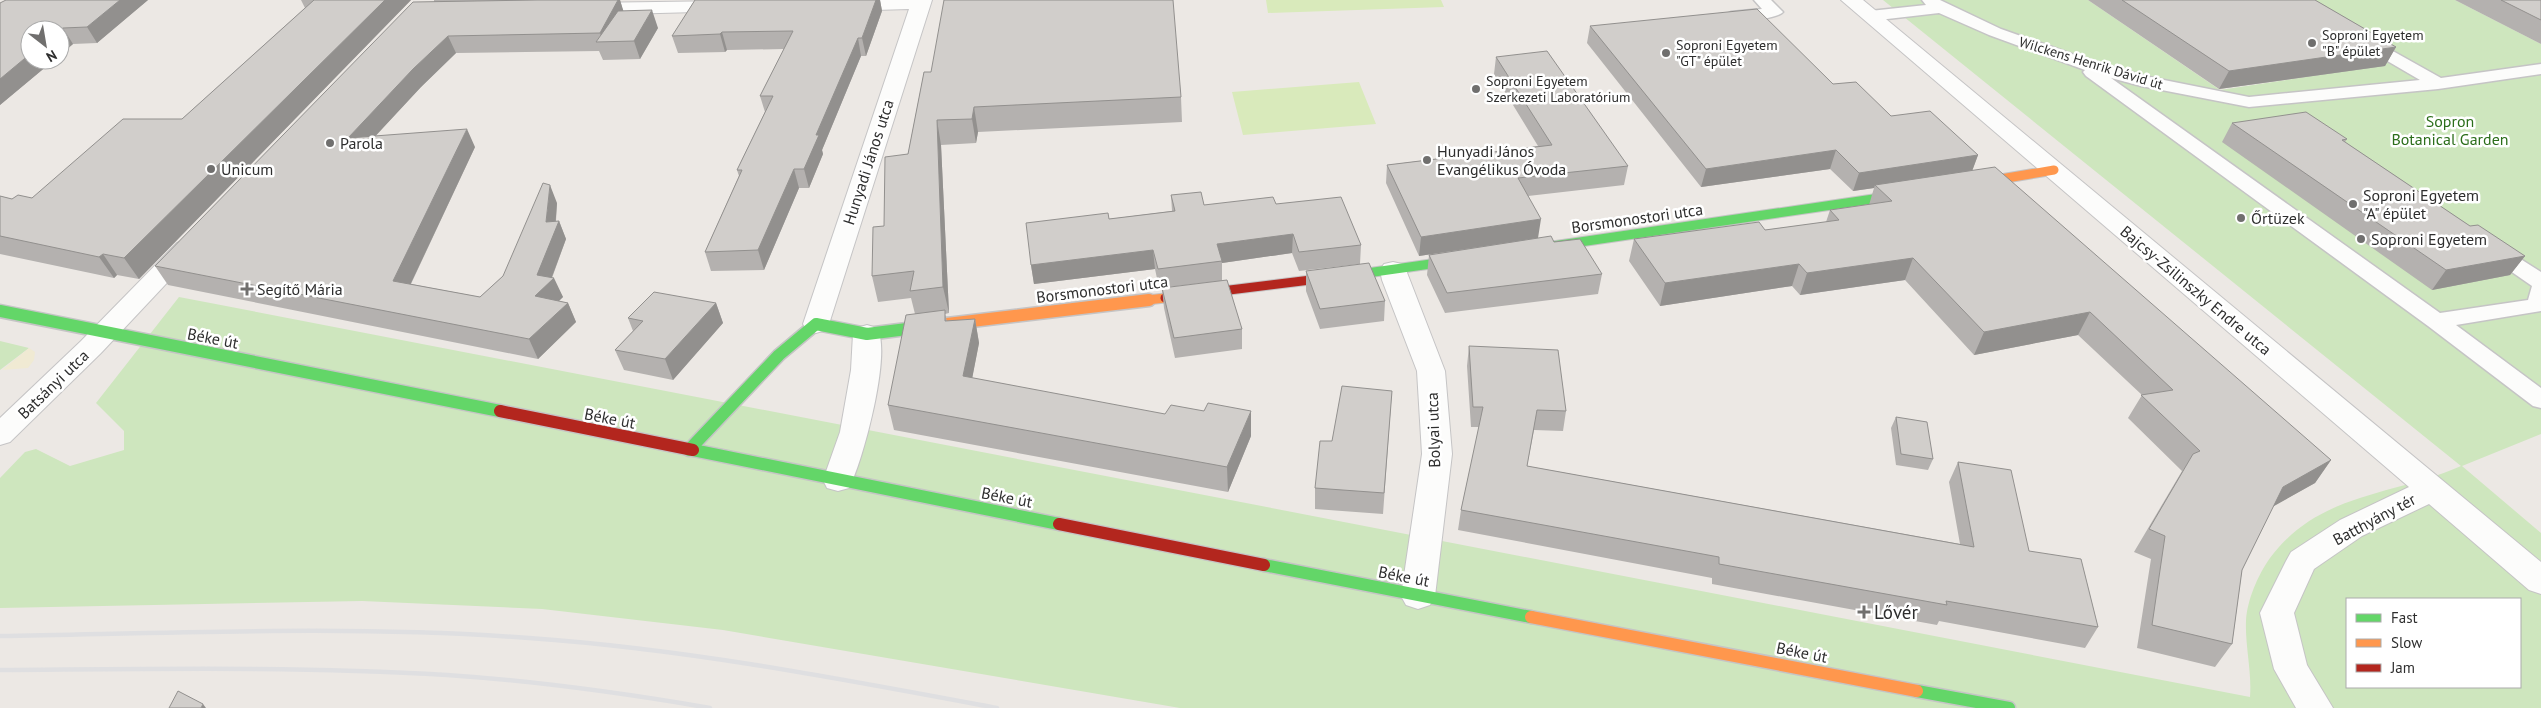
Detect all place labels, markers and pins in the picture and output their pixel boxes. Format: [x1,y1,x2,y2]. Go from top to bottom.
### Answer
place label: Soproni Egyetem "B" épület [2322,26,2424,60]
place label: Soproni Egyetem "GT" épület [1676,36,1778,70]
marker: Soproni Egyetem "B" épület [2306,37,2318,49]
marker: Soproni Egyetem "GT" épület [1660,47,1672,59]
place label: Soproni Egyetem Szerkezeti Laboratórium [1486,72,1630,106]
marker: Soproni Egyetem Szerkezeti Laboratórium [1470,83,1482,95]
place label: Parola [340,133,383,153]
marker: Parola [324,137,336,149]
place label: Hunyadi János Evangélikus Óvoda [1437,141,1566,179]
marker: Hunyadi János Evangélikus Óvoda [1421,154,1433,166]
place label: Unicum [221,159,273,179]
marker: Unicum [205,163,217,175]
place label: Soproni Egyetem "A" épület [2363,185,2479,223]
marker: Soproni Egyetem "A" épület [2347,198,2359,210]
place label: Őrtüzek [2251,208,2305,228]
marker: Őrtüzek [2235,212,2247,224]
place label: Soproni Egyetem [2371,229,2487,249]
marker: Soproni Egyetem [2355,233,2367,245]
place label: Segítő Mária [257,279,343,299]
marker: Segítő Mária [241,283,253,295]
place label: Lővér [1874,600,1918,624]
marker: Lővér [1858,606,1870,618]

